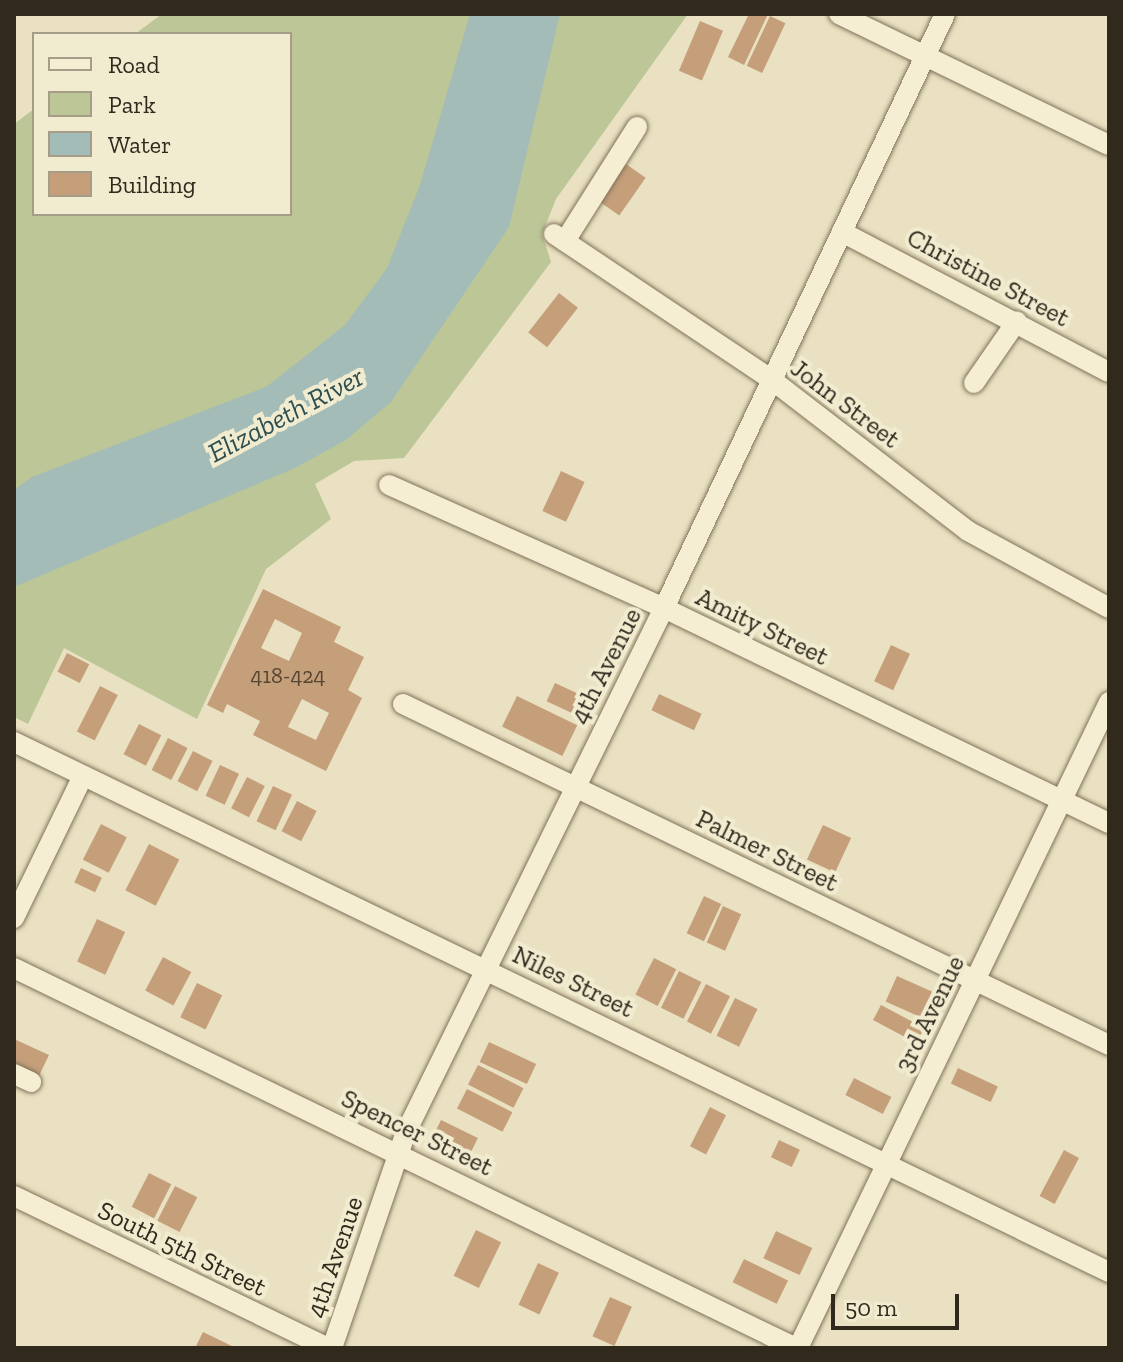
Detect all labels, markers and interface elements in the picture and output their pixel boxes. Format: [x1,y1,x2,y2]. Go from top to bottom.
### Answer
legend [32,32,292,216]
text: Road [108,50,160,79]
text: Park [108,90,156,119]
text: Water [108,130,171,159]
text: Building [108,170,196,199]
street label: Christine Street [901,222,1075,334]
street label: John Street [784,353,906,455]
water label: Elizabeth River [202,360,370,470]
street label: Amity Street [690,581,834,673]
street label: 4th Avenue [563,603,649,729]
house number: 418-424 [251,663,325,689]
street label: Palmer Street [691,803,843,899]
street label: Niles Street [507,939,639,1025]
street label: 3rd Avenue [888,950,972,1078]
street label: Spencer Street [336,1083,498,1183]
street label: 4th Avenue [300,1192,370,1322]
street label: South 5th Street [93,1195,271,1303]
scale bar [835,1278,963,1328]
text: 50 m [845,1293,897,1322]

